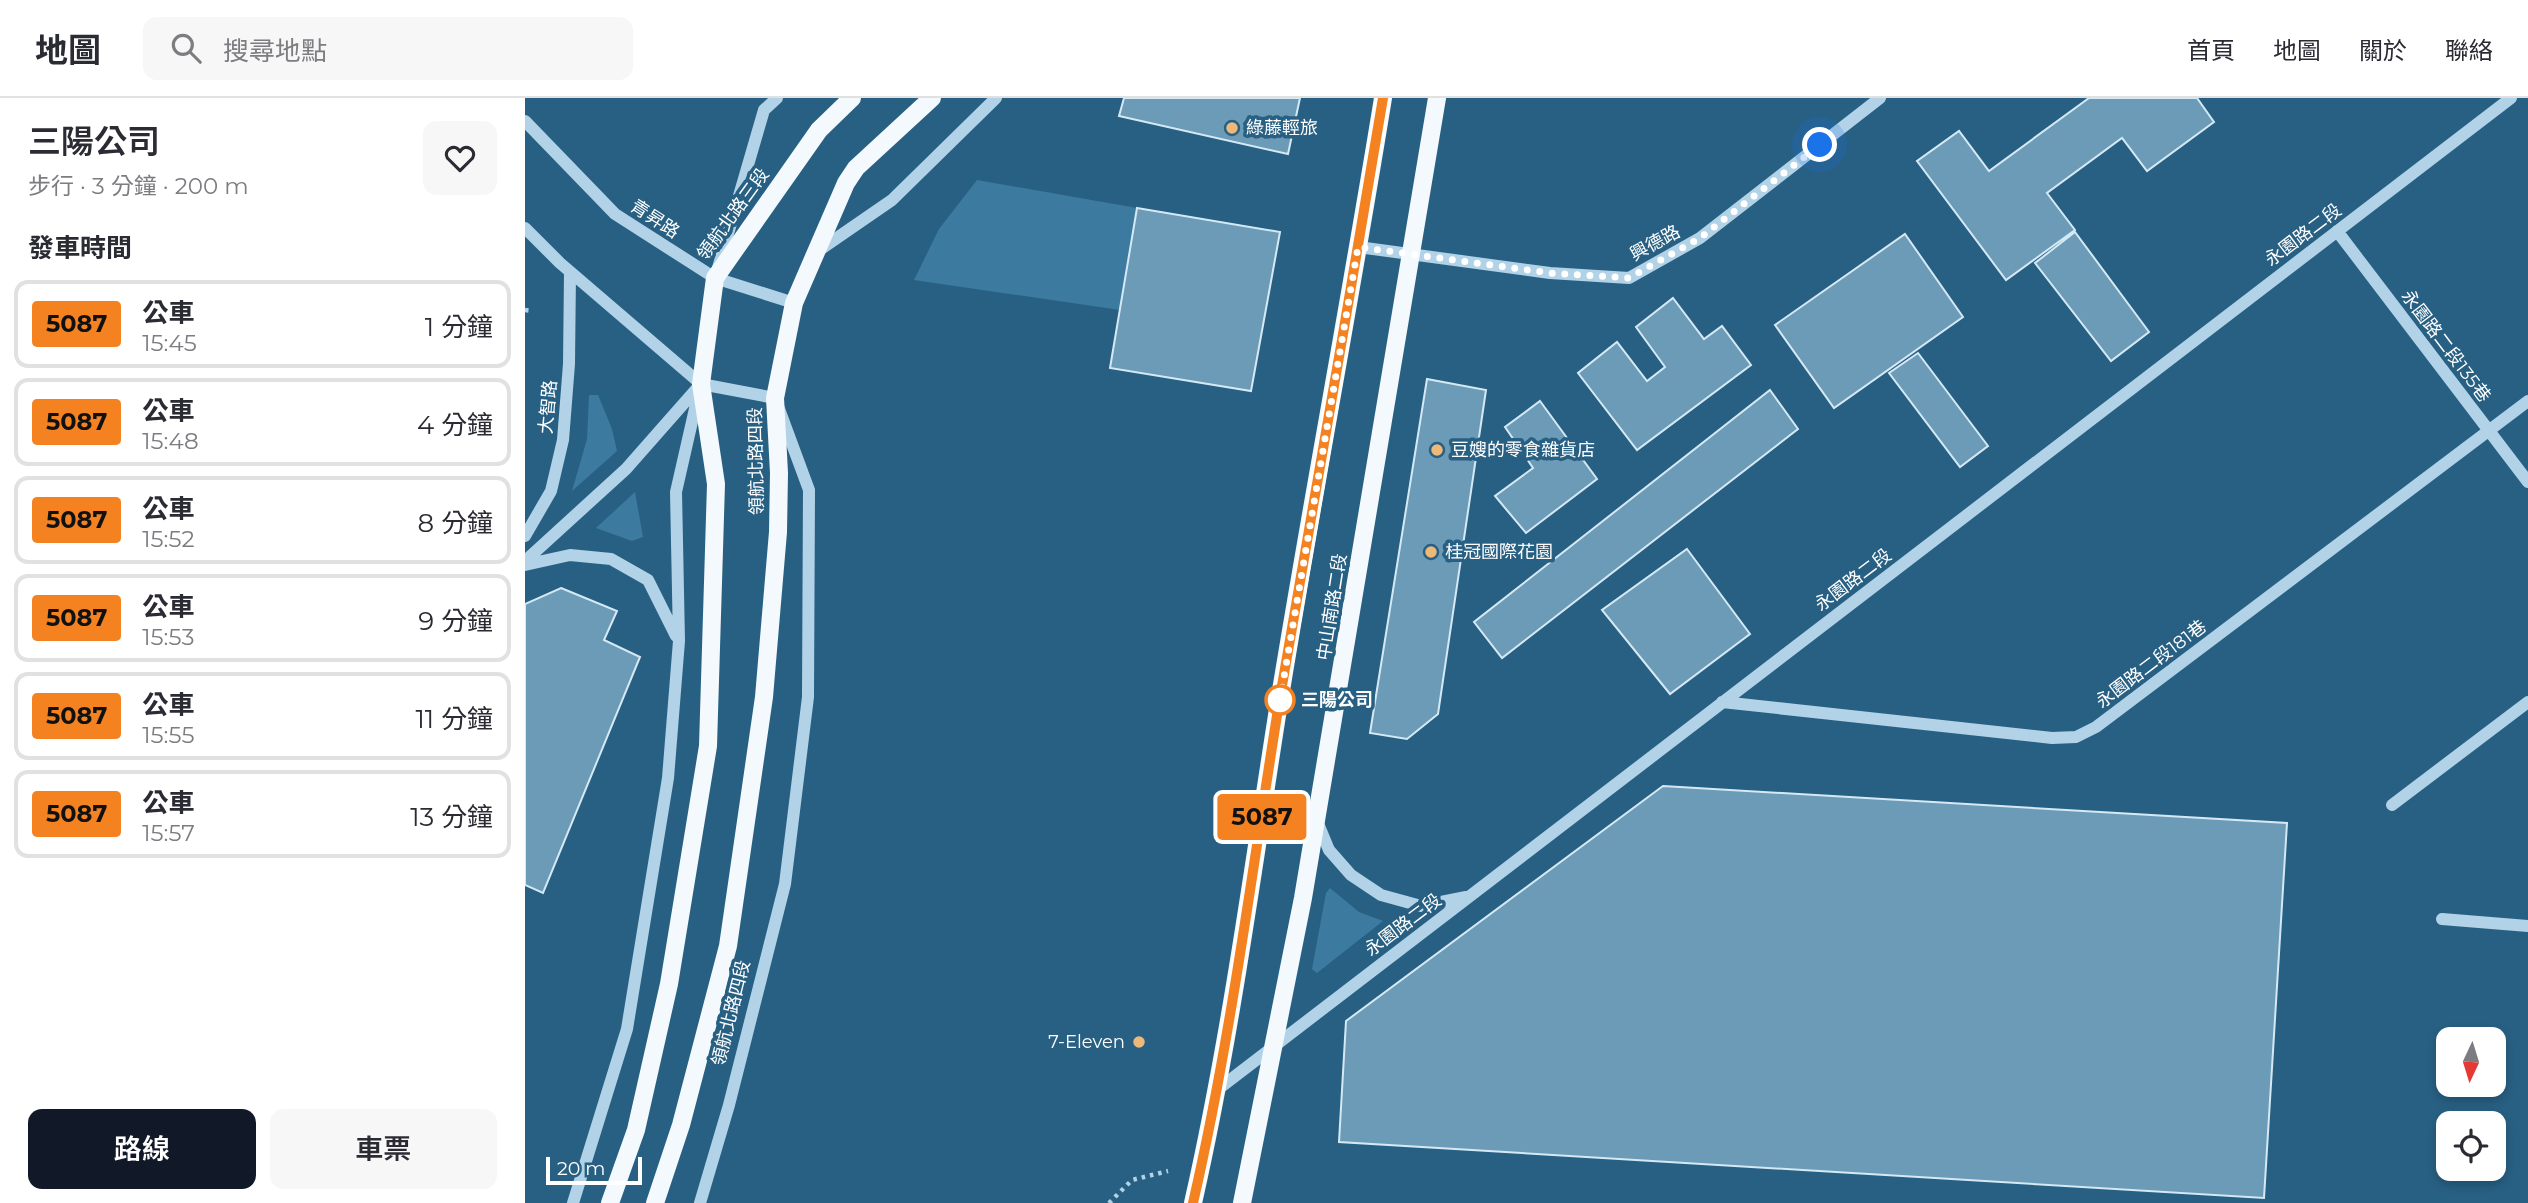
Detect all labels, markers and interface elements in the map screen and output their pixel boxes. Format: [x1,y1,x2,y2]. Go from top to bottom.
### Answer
search box [143,17,633,80]
icon: search [167,29,205,67]
text: 地圖 [35,30,101,70]
text: 搜尋地點 [223,35,327,67]
text: 首頁 [2187,36,2235,65]
text: 地圖 [2273,36,2321,65]
text: 關於 [2359,36,2407,65]
text: 聯絡 [2445,36,2493,65]
place label: 綠藤輕旅 [1246,117,1318,139]
marker: 綠藤輕旅 [1224,120,1240,136]
text: 三陽公司 [28,121,160,161]
button: heart [423,121,497,195]
your location [1802,127,1837,162]
street label: 領航北路三段 [692,164,774,264]
text: 步行 · 3 分鐘 · 200 m [28,172,249,200]
street label: 青昇路 [626,195,684,243]
street label: 永園路二段 [2260,199,2346,271]
street label: 興德路 [1626,220,1684,266]
text: 發車時間 [28,232,132,264]
street label: 永園路二段135巷 [2397,286,2495,406]
text: 公車 [142,297,194,329]
text: 5087 [46,309,107,338]
text: 1 分鐘 [425,311,493,343]
text: 15:45 [142,329,197,357]
street label: 大智路 [535,379,561,435]
text: 公車 [142,395,194,427]
text: 5087 [46,407,107,436]
street label: 領航北路四段 [744,407,768,515]
text: 4 分鐘 [417,409,493,441]
text: 15:48 [142,427,199,455]
place label: 豆嫂的零食雜貨店 [1451,439,1595,461]
marker: 豆嫂的零食雜貨店 [1429,442,1445,458]
text: 公車 [142,493,194,525]
text: 5087 [46,505,107,534]
text: 8 分鐘 [418,507,493,539]
text: 15:52 [142,525,194,553]
place label: 桂冠國際花園 [1445,541,1553,563]
marker: 桂冠國際花園 [1423,544,1439,560]
street label: 永園路二段 [1810,544,1896,616]
street label: 中山南路二段 [1313,552,1351,662]
text: 公車 [142,591,194,623]
text: 5087 [46,603,107,632]
text: 9 分鐘 [418,605,493,637]
street label: 永園路二段181巷 [2091,615,2211,713]
text: 15:53 [142,623,194,651]
marker: 三陽公司 [1265,685,1295,715]
text: 公車 [142,689,194,721]
place label: 三陽公司 [1301,689,1373,711]
text: 5087 [46,701,107,730]
text: 11 分鐘 [415,703,493,735]
text: 15:55 [142,721,194,749]
text: 公車 [142,787,194,819]
line badge: 5087 [1213,794,1311,840]
text: 5087 [46,799,107,828]
text: 13 分鐘 [410,801,493,833]
text: 5087 [1231,802,1293,831]
text: 15:57 [142,819,195,847]
street label: 永園路二段 [1360,889,1446,961]
street label: 領航北路四段 [707,958,755,1068]
north arrow [2436,1027,2506,1097]
map controls [2436,1027,2506,1181]
place label: 7-Eleven [1048,1031,1125,1053]
marker: 7-Eleven [1131,1034,1147,1050]
button: 路線 [28,1109,256,1189]
button: 車票 [270,1109,497,1189]
button: locate [2436,1111,2506,1181]
scale bar [546,1154,642,1186]
text: 20 m [557,1157,605,1180]

